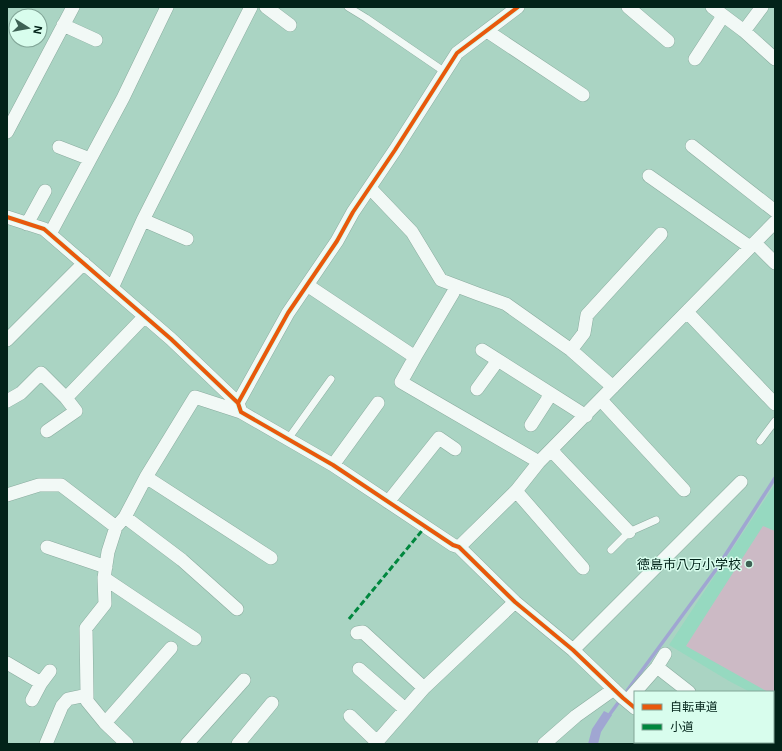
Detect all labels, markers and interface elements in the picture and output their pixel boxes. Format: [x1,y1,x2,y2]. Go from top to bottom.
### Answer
north arrow [8,8,48,48]
text: N [30,24,47,36]
place label: 徳島市八万小学校 [637,555,741,573]
marker: 徳島市八万小学校 [744,559,754,569]
legend [634,691,774,743]
text: 自転車道 [670,698,718,715]
text: 小道 [670,718,694,735]

